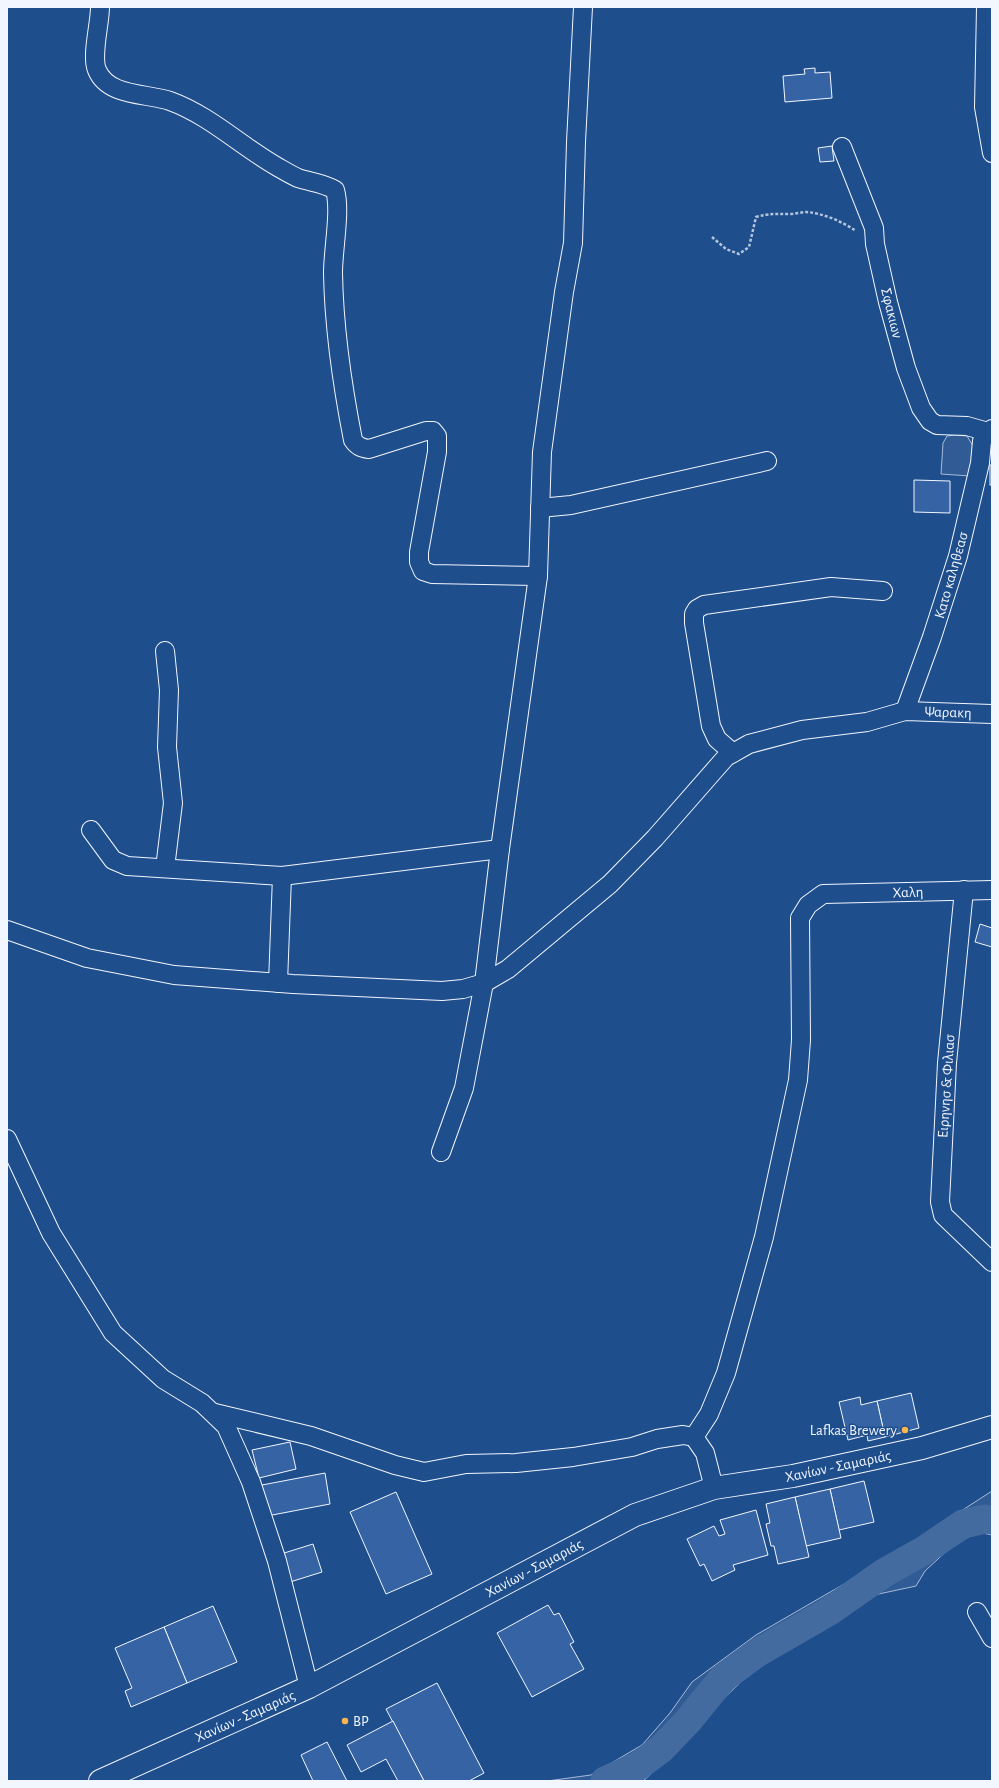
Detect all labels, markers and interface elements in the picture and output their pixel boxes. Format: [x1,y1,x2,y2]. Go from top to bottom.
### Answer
street label: Σφακιων [878,286,905,340]
street label: Κατο καληθεασ [932,530,971,620]
street label: Ψαρακη [924,704,972,721]
street label: Χαλη [892,884,924,901]
street label: Ειρηνησ & Φιλιασ [935,1033,958,1138]
place label: Lafkas Brewery [810,1423,898,1438]
marker: Lafkas Brewery [900,1425,910,1435]
street label: Χανίων - Σαμαριάς [784,1448,893,1485]
street label: Χανίων - Σαμαριάς [483,1536,585,1600]
street label: Χανίων - Σαμαριάς [193,1688,298,1745]
place label: BP [353,1714,369,1729]
marker: BP [340,1716,350,1726]

